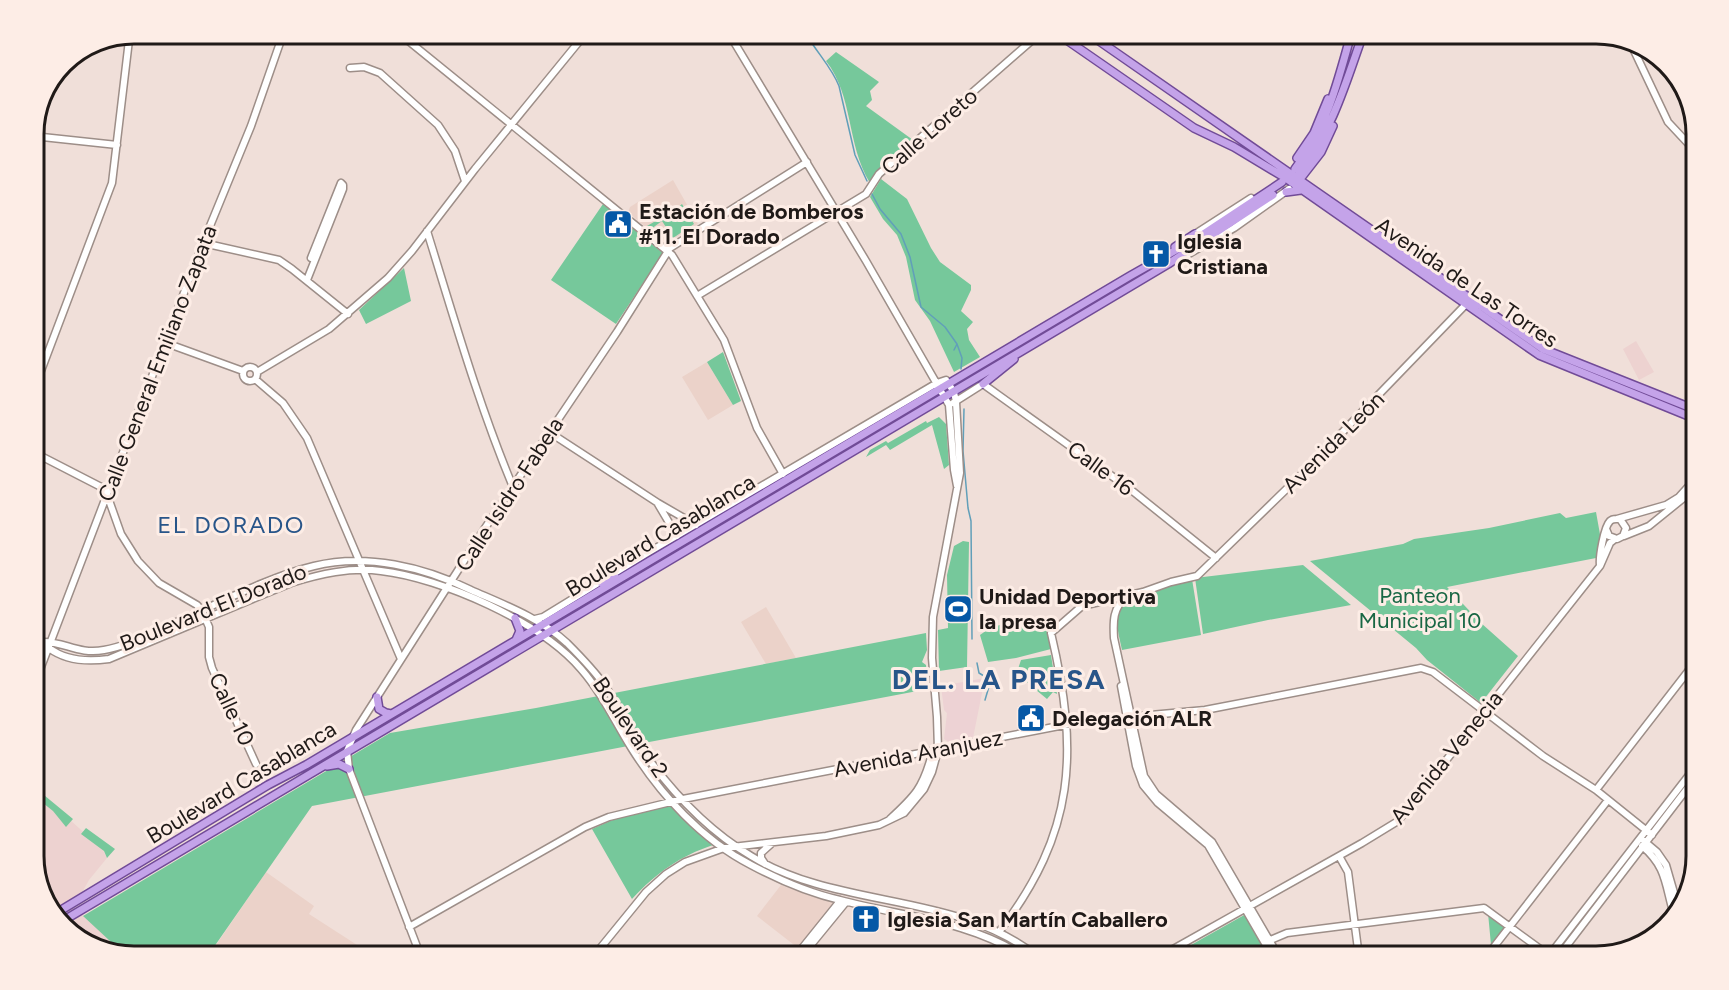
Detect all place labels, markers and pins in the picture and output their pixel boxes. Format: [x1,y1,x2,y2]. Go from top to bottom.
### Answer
place label: Estación de Bomberos #11. El Dorado [639,198,864,250]
public building icon: Estación de Bomberos #11. El Dorado [602,208,634,240]
place label: Iglesia Cristiana [1177,228,1268,280]
church icon: Iglesia Cristiana [1140,238,1172,270]
place label: Unidad Deportiva la presa [979,583,1156,635]
sports icon: Unidad Deportiva la presa [942,593,974,625]
public building icon: Delegación ALR [1015,702,1047,734]
place label: Delegación ALR [1052,705,1212,732]
church icon: Iglesia San Martín Caballero [850,903,882,935]
place label: Iglesia San Martín Caballero [887,906,1168,933]

